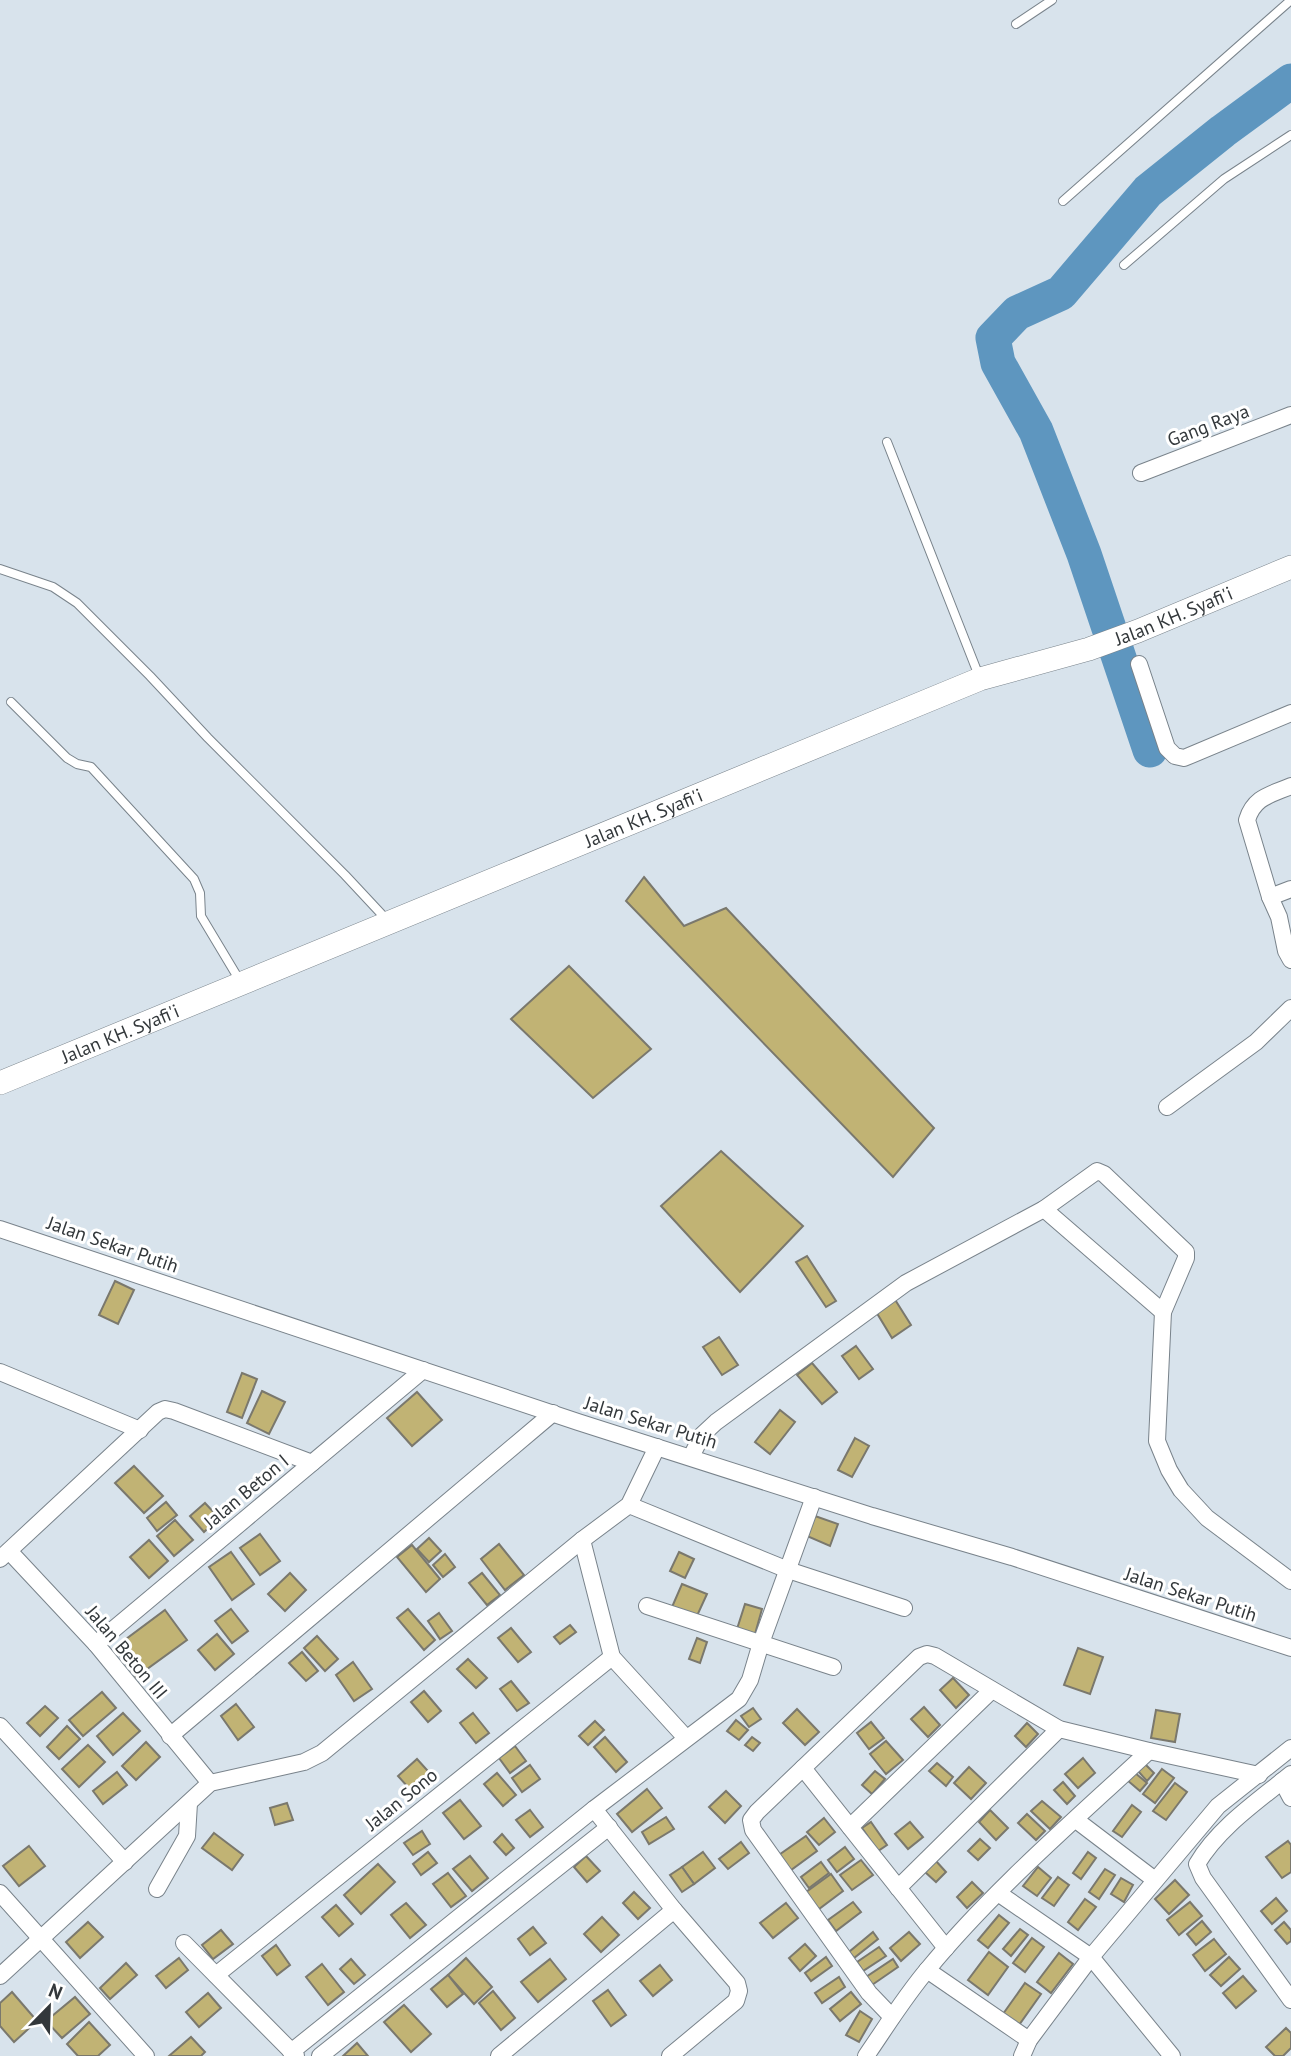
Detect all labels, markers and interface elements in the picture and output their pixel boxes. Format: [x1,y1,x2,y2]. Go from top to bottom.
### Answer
street label: Gang Raya [1164,398,1252,452]
street label: Jalan KH. Syafi'i [1110,581,1236,651]
street label: Jalan KH. Syafi'i [580,783,706,853]
street label: Jalan KH. Syafi'i [57,998,183,1069]
street label: Jalan Sekar Putih [43,1210,182,1278]
street label: Jalan Sekar Putih [581,1390,720,1454]
street label: Jalan Beton I [198,1449,293,1534]
street label: Jalan Sekar Putih [1121,1561,1260,1627]
street label: Jalan Beton III [80,1600,173,1704]
street label: Jalan Sono [359,1763,442,1836]
north arrow [14,1972,84,2042]
text: N [45,1978,66,2005]

